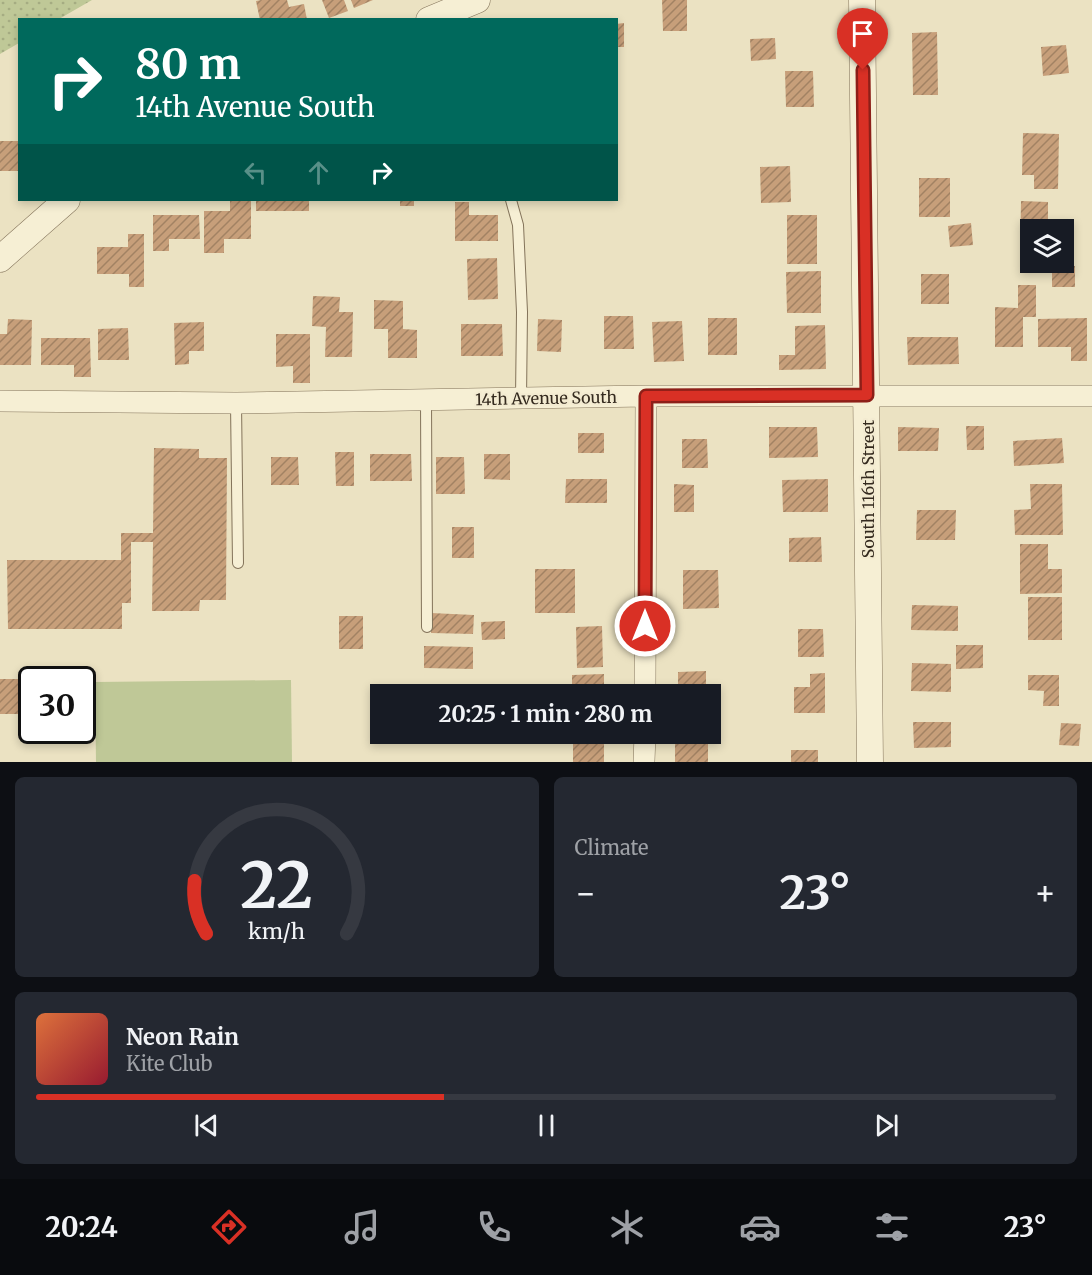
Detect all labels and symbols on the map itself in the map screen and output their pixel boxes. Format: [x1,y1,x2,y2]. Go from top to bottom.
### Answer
pin [837,8,888,70]
street label: 14th Avenue South [475,387,618,409]
street label: South 116th Street [858,419,878,558]
position arrow [613,594,677,658]
speed limit sign: 30 [18,666,96,744]

